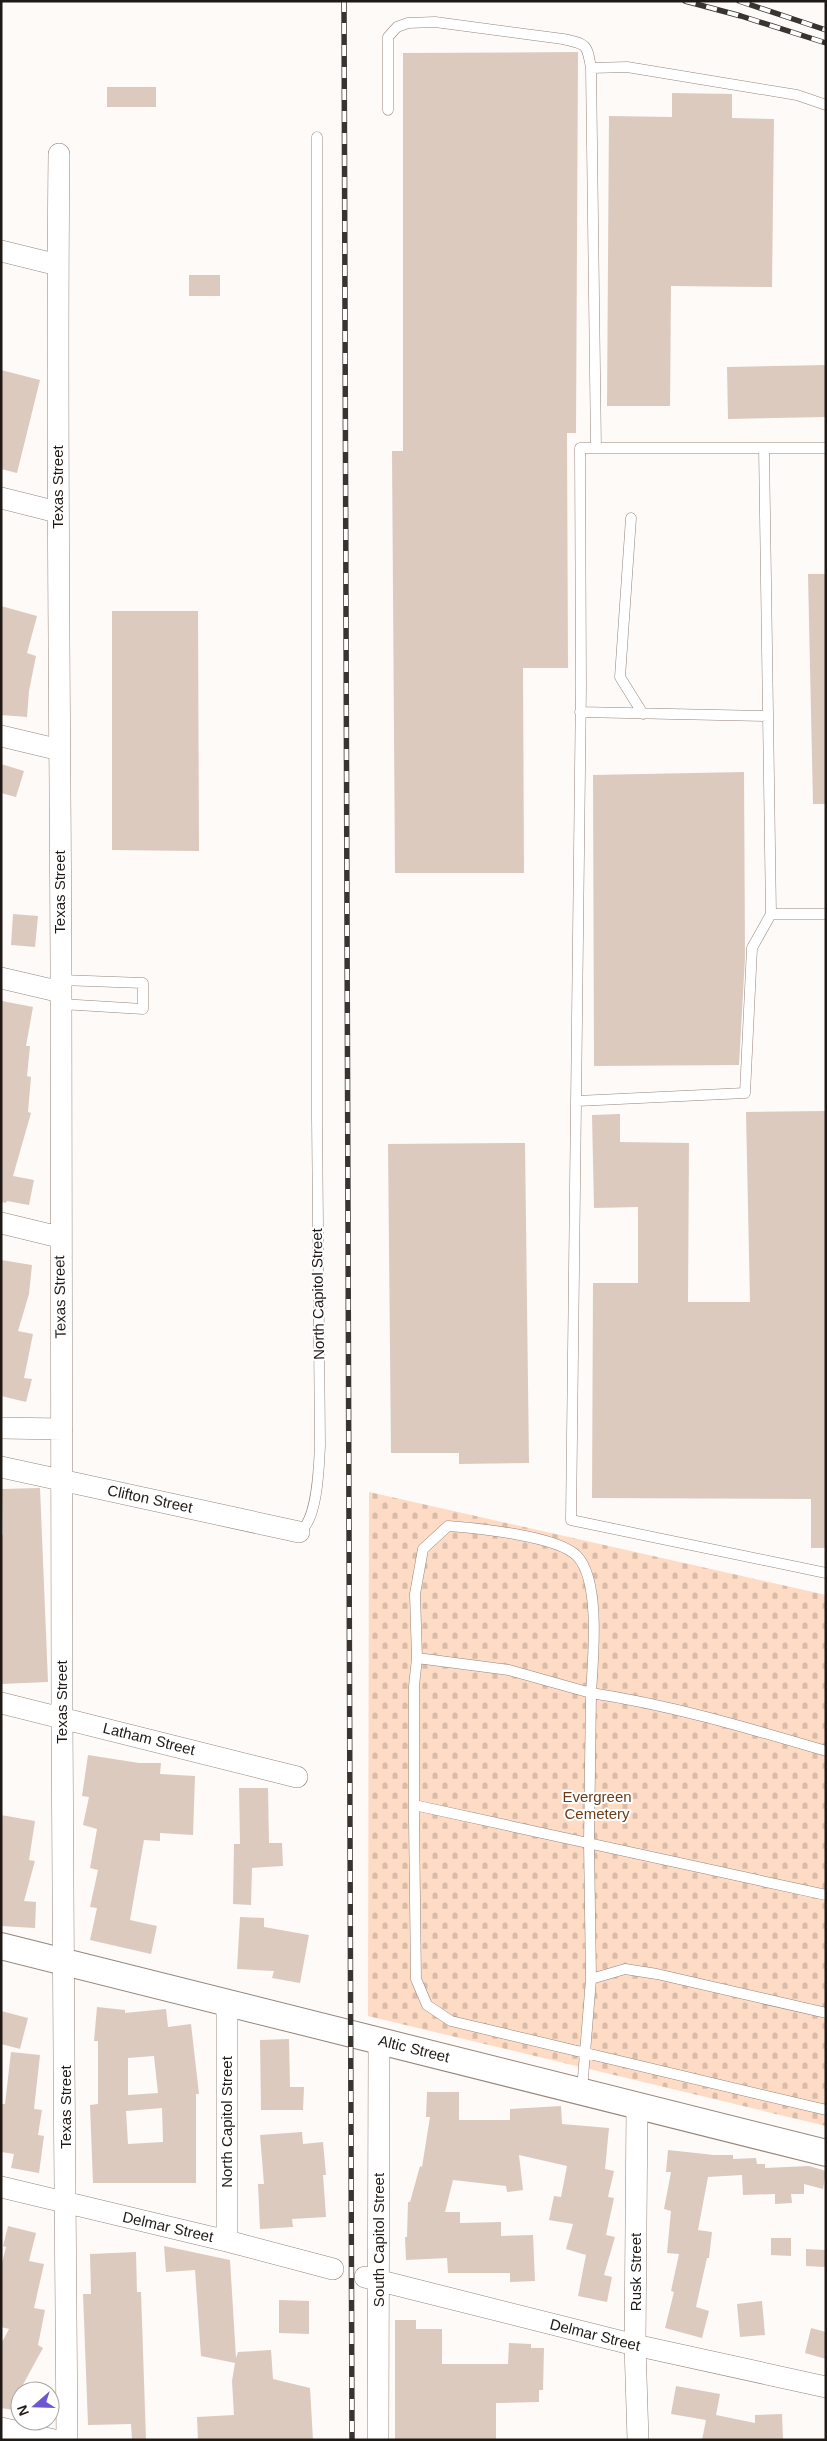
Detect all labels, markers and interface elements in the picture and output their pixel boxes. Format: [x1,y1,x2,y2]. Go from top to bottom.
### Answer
street label: Texas Street [49,444,66,529]
street label: Texas Street [51,849,68,934]
street label: North Capitol Street [308,1227,327,1360]
street label: Texas Street [50,1254,69,1339]
street label: Clifton Street [106,1481,195,1516]
street label: Texas Street [53,1659,70,1744]
street label: Latham Street [101,1719,198,1758]
park label: Evergreen Cemetery [562,1788,632,1822]
street label: Altic Street [377,2031,452,2066]
street label: North Capitol Street [218,2055,235,2188]
street label: Texas Street [57,2064,74,2149]
street label: South Capitol Street [370,2172,387,2307]
street label: Delmar Street [121,2208,216,2245]
street label: Rusk Street [627,2232,644,2311]
street label: Delmar Street [548,2315,643,2354]
north arrow [10,2381,60,2431]
text: N [14,2403,32,2418]

